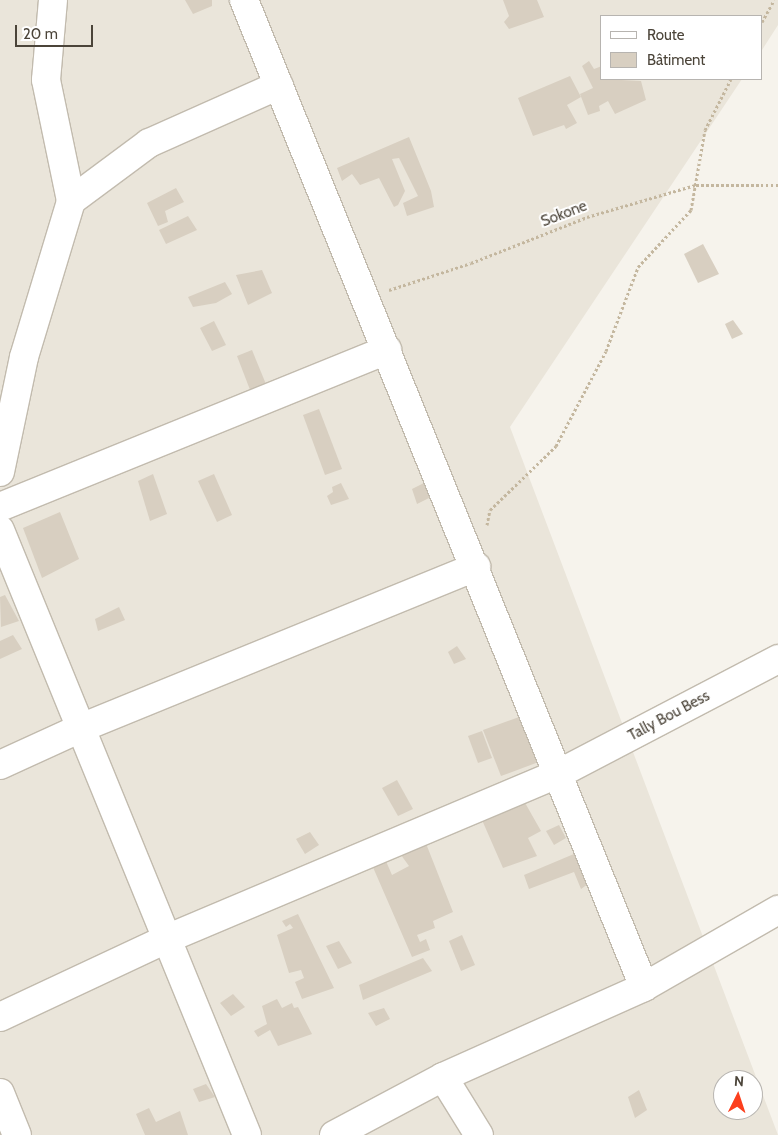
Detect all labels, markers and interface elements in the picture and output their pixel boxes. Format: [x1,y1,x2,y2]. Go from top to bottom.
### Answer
scale bar [18,15,95,47]
legend [600,15,763,80]
text: 20 m [23,25,58,43]
text: Route [647,26,685,44]
text: Bâtiment [647,51,705,69]
street label: Sokone [539,197,589,231]
street label: Tally Bou Bess [625,687,713,745]
north arrow [713,1070,763,1120]
text: N [733,1072,745,1090]

